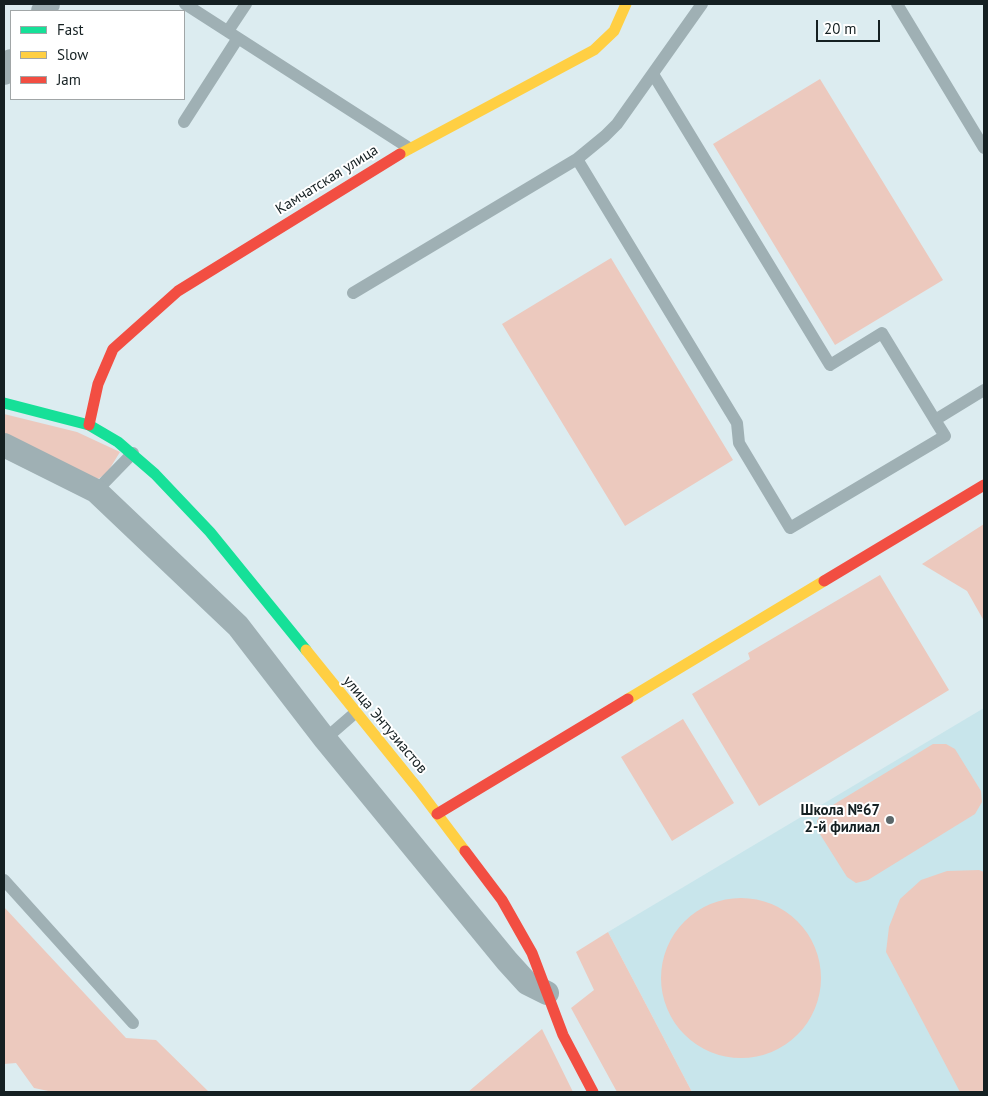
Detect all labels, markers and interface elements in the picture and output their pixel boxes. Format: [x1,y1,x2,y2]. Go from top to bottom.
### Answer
legend [10,10,185,100]
scale bar [818,10,882,42]
text: 20 m [824,19,857,38]
text: Fast [57,20,84,39]
text: Slow [57,45,88,64]
text: Jam [57,70,81,89]
street label: Камчатская улица [272,141,382,219]
street label: улица Энтузиастов [339,673,431,777]
place label: Школа №67 2-й филиал [801,802,880,837]
marker: Школа №67 2-й филиал [884,814,896,826]

